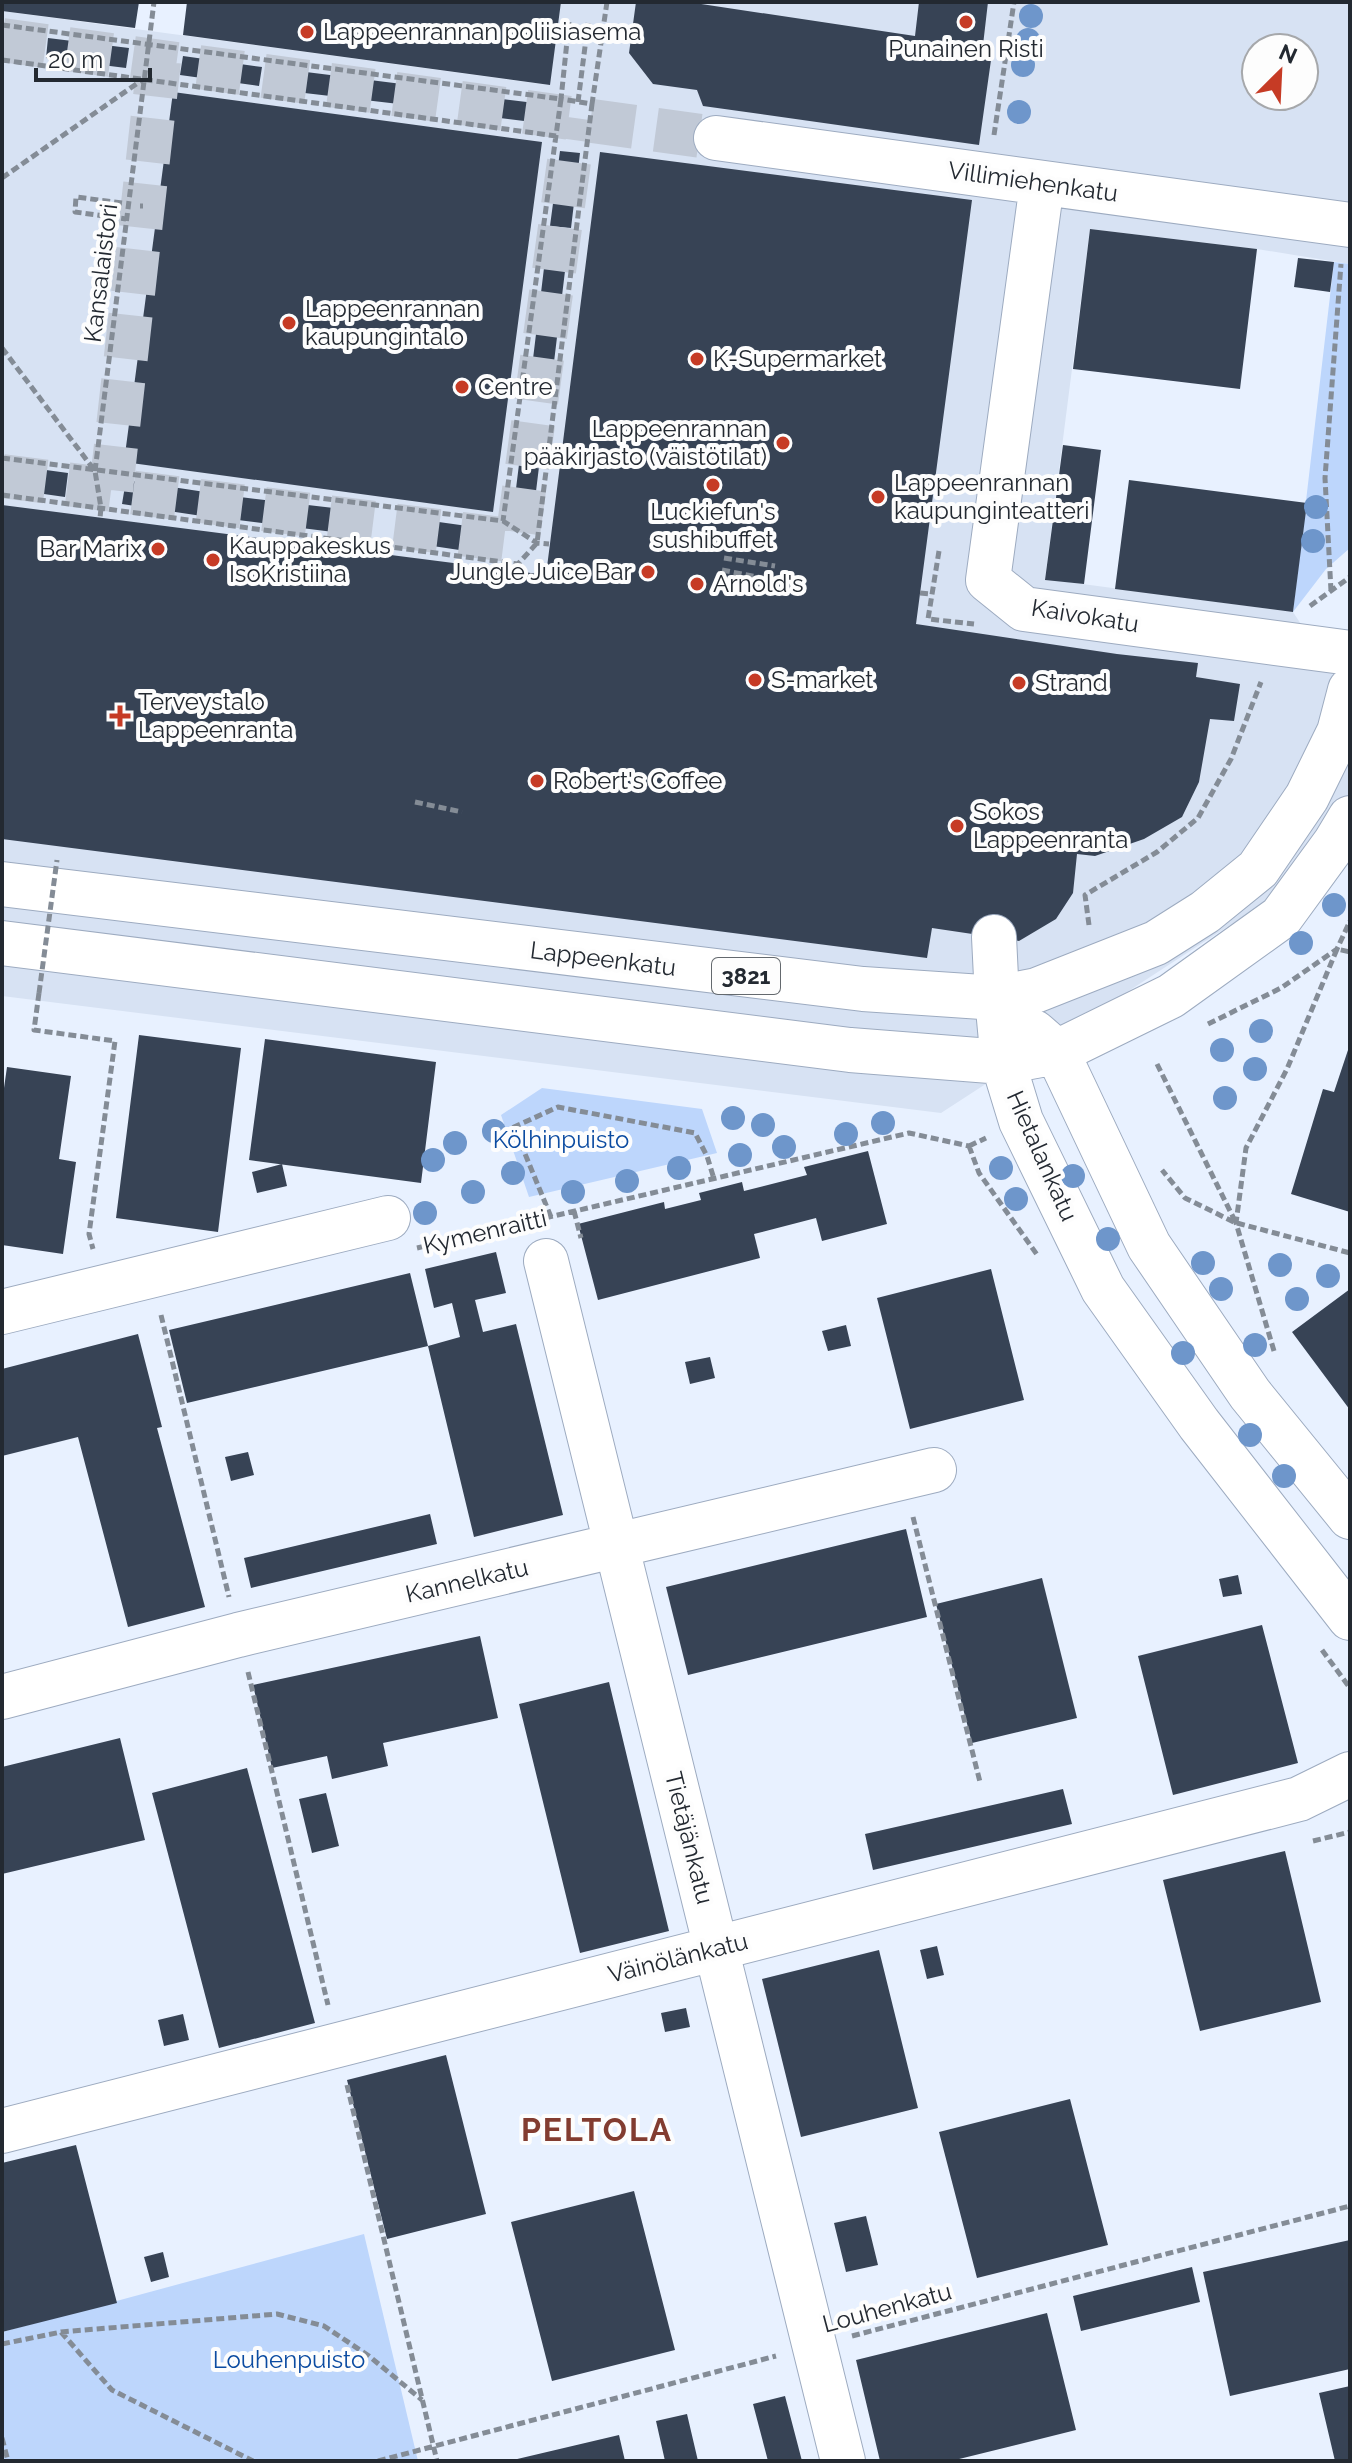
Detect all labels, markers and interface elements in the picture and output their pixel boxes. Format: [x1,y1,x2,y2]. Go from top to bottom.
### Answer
marker: Punainen Risti [957,13,975,31]
place label: Lappeenrannan poliisiasema [323,17,641,46]
marker: Lappeenrannan poliisiasema [298,23,316,41]
scale bar [36,32,150,82]
north arrow [1240,32,1320,112]
place label: Punainen Risti [888,34,1044,63]
text: N [1275,38,1301,69]
text: 20 m [48,45,103,74]
street label: Villimiehenkatu [946,155,1120,208]
street label: Kansalaistori [78,202,123,344]
place label: Lappeenrannan kaupungintalo [305,294,480,351]
marker: Lappeenrannan kaupungintalo [280,314,298,332]
place label: K-Supermarket [713,344,882,373]
marker: K-Supermarket [688,350,706,368]
place label: Centre [478,372,553,401]
marker: Centre [453,378,471,396]
place label: Lappeenrannan pääkirjasto (väistötilat) [524,414,767,471]
marker: Lappeenrannan pääkirjasto (väistötilat) [774,434,792,452]
place label: Lappeenrannan kaupunginteatteri [894,468,1090,525]
marker: Luckiefun's sushibuffet [704,476,722,494]
marker: Lappeenrannan kaupunginteatteri [869,488,887,506]
place label: Luckiefun's sushibuffet [650,497,776,554]
place label: Kauppakeskus IsoKristiina [229,531,391,588]
place label: Bar Marix [39,534,142,563]
marker: Bar Marix [149,540,167,558]
marker: Kauppakeskus IsoKristiina [204,551,222,569]
place label: Jungle Juice Bar [450,557,633,586]
marker: Jungle Juice Bar [639,563,657,581]
place label: Arnold's [713,569,803,598]
marker: Arnold's [688,575,706,593]
street label: Kaivokatu [1029,593,1141,638]
place label: S-market [771,665,873,694]
place label: Strand [1035,668,1108,697]
marker: S-market [746,671,764,689]
marker: Strand [1010,674,1028,692]
place label: Terveystalo Lappeenranta [138,687,293,744]
marker: Terveystalo Lappeenranta [109,705,131,727]
place label: Robert's Coffee [553,766,722,795]
marker: Robert's Coffee [528,772,546,790]
place label: Sokos Lappeenranta [973,797,1128,854]
marker: Sokos Lappeenranta [948,817,966,835]
street label: Lappeenkatu [528,935,678,982]
road number: 3821 [712,958,780,994]
street label: Hietalankatu [1001,1086,1084,1225]
park label: Kölhinpuisto [493,1125,629,1154]
street label: Kymenraitti [420,1203,549,1260]
street label: Kannelkatu [403,1552,531,1609]
street label: Tietäjänkatu [659,1769,720,1907]
street label: Väinölänkatu [605,1926,751,1989]
district label: PELTOLA [521,2111,673,2148]
street label: Louhenkatu [819,2276,955,2339]
park label: Louhenpuisto [213,2345,365,2374]

